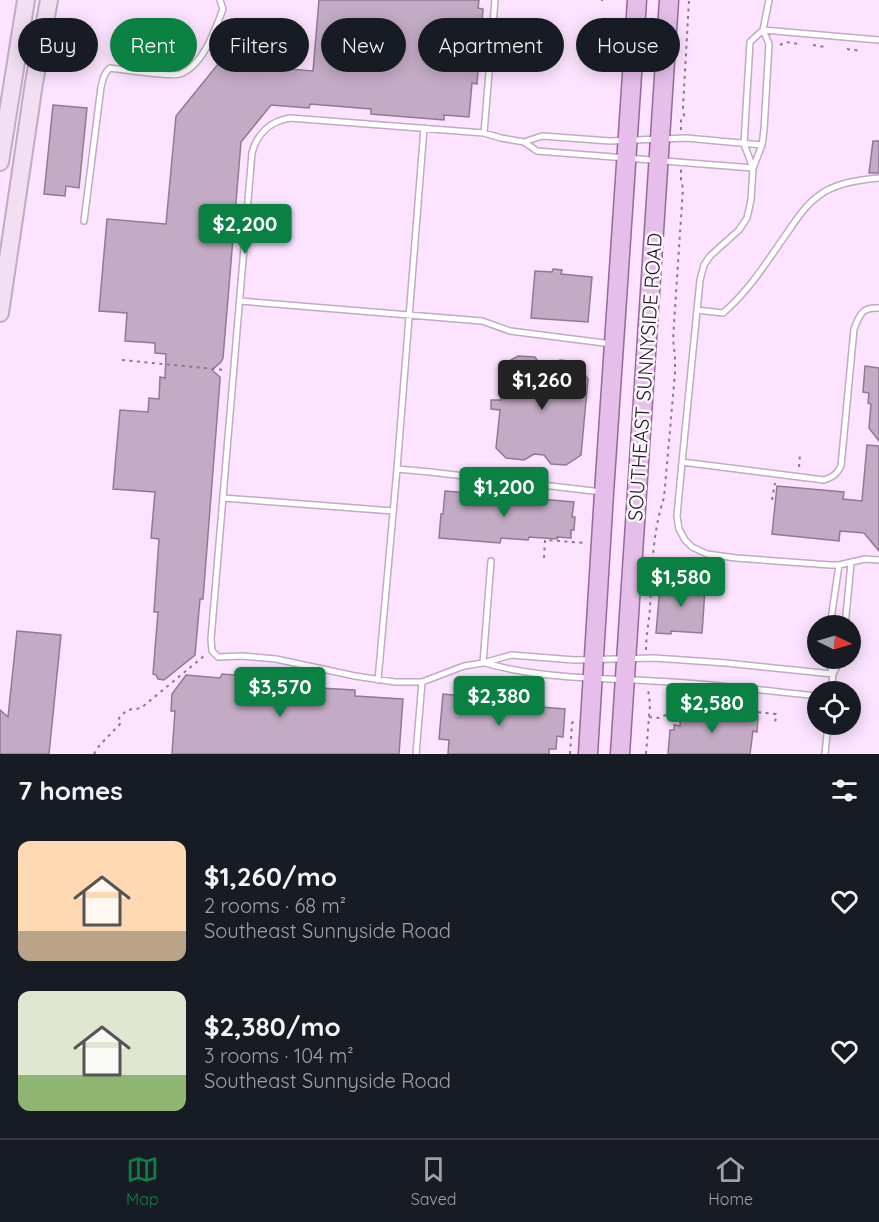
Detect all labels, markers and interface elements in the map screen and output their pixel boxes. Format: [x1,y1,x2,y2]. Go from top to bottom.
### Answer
chip: Buy [18,18,98,72]
chip: Rent [110,18,197,72]
chip: Filters [209,18,309,72]
chip: New [321,18,406,72]
chip: Apartment [418,18,564,72]
chip: House [576,18,680,72]
pin: $2,200 [196,204,294,255]
text: $2,200 [213,211,277,236]
street label: SOUTHEAST SUNNYSIDE ROAD [622,232,667,522]
pin: $1,260 [493,360,591,411]
text: $1,260 [512,367,572,392]
pin: $1,200 [455,467,553,518]
text: $1,200 [473,474,535,499]
pin: $1,580 [632,557,730,608]
text: $1,580 [651,564,711,589]
north arrow [807,615,861,669]
map controls [807,615,861,735]
pin: $3,570 [231,667,329,718]
text: $3,570 [249,674,311,699]
pin: $2,380 [450,676,548,727]
button: locate [807,681,861,735]
text: $2,380 [468,683,530,708]
pin: $2,580 [663,683,761,734]
text: $2,580 [680,690,744,715]
text: 7 homes [18,774,123,807]
icon: filters [828,774,861,807]
text: $1,260/mo [204,860,337,893]
icon: home [66,865,138,937]
icon: heart [828,885,861,918]
text: 2 rooms · 68 m² [204,893,346,918]
text: Southeast Sunnyside Road [204,918,451,943]
text: $2,380/mo [204,1010,341,1043]
icon: home [66,1015,138,1087]
icon: heart [828,1035,861,1068]
text: 3 rooms · 104 m² [204,1043,354,1068]
text: Southeast Sunnyside Road [204,1068,451,1093]
tab: Map [126,1153,159,1209]
tab: Saved [411,1153,456,1209]
tab: Home [708,1153,753,1209]

